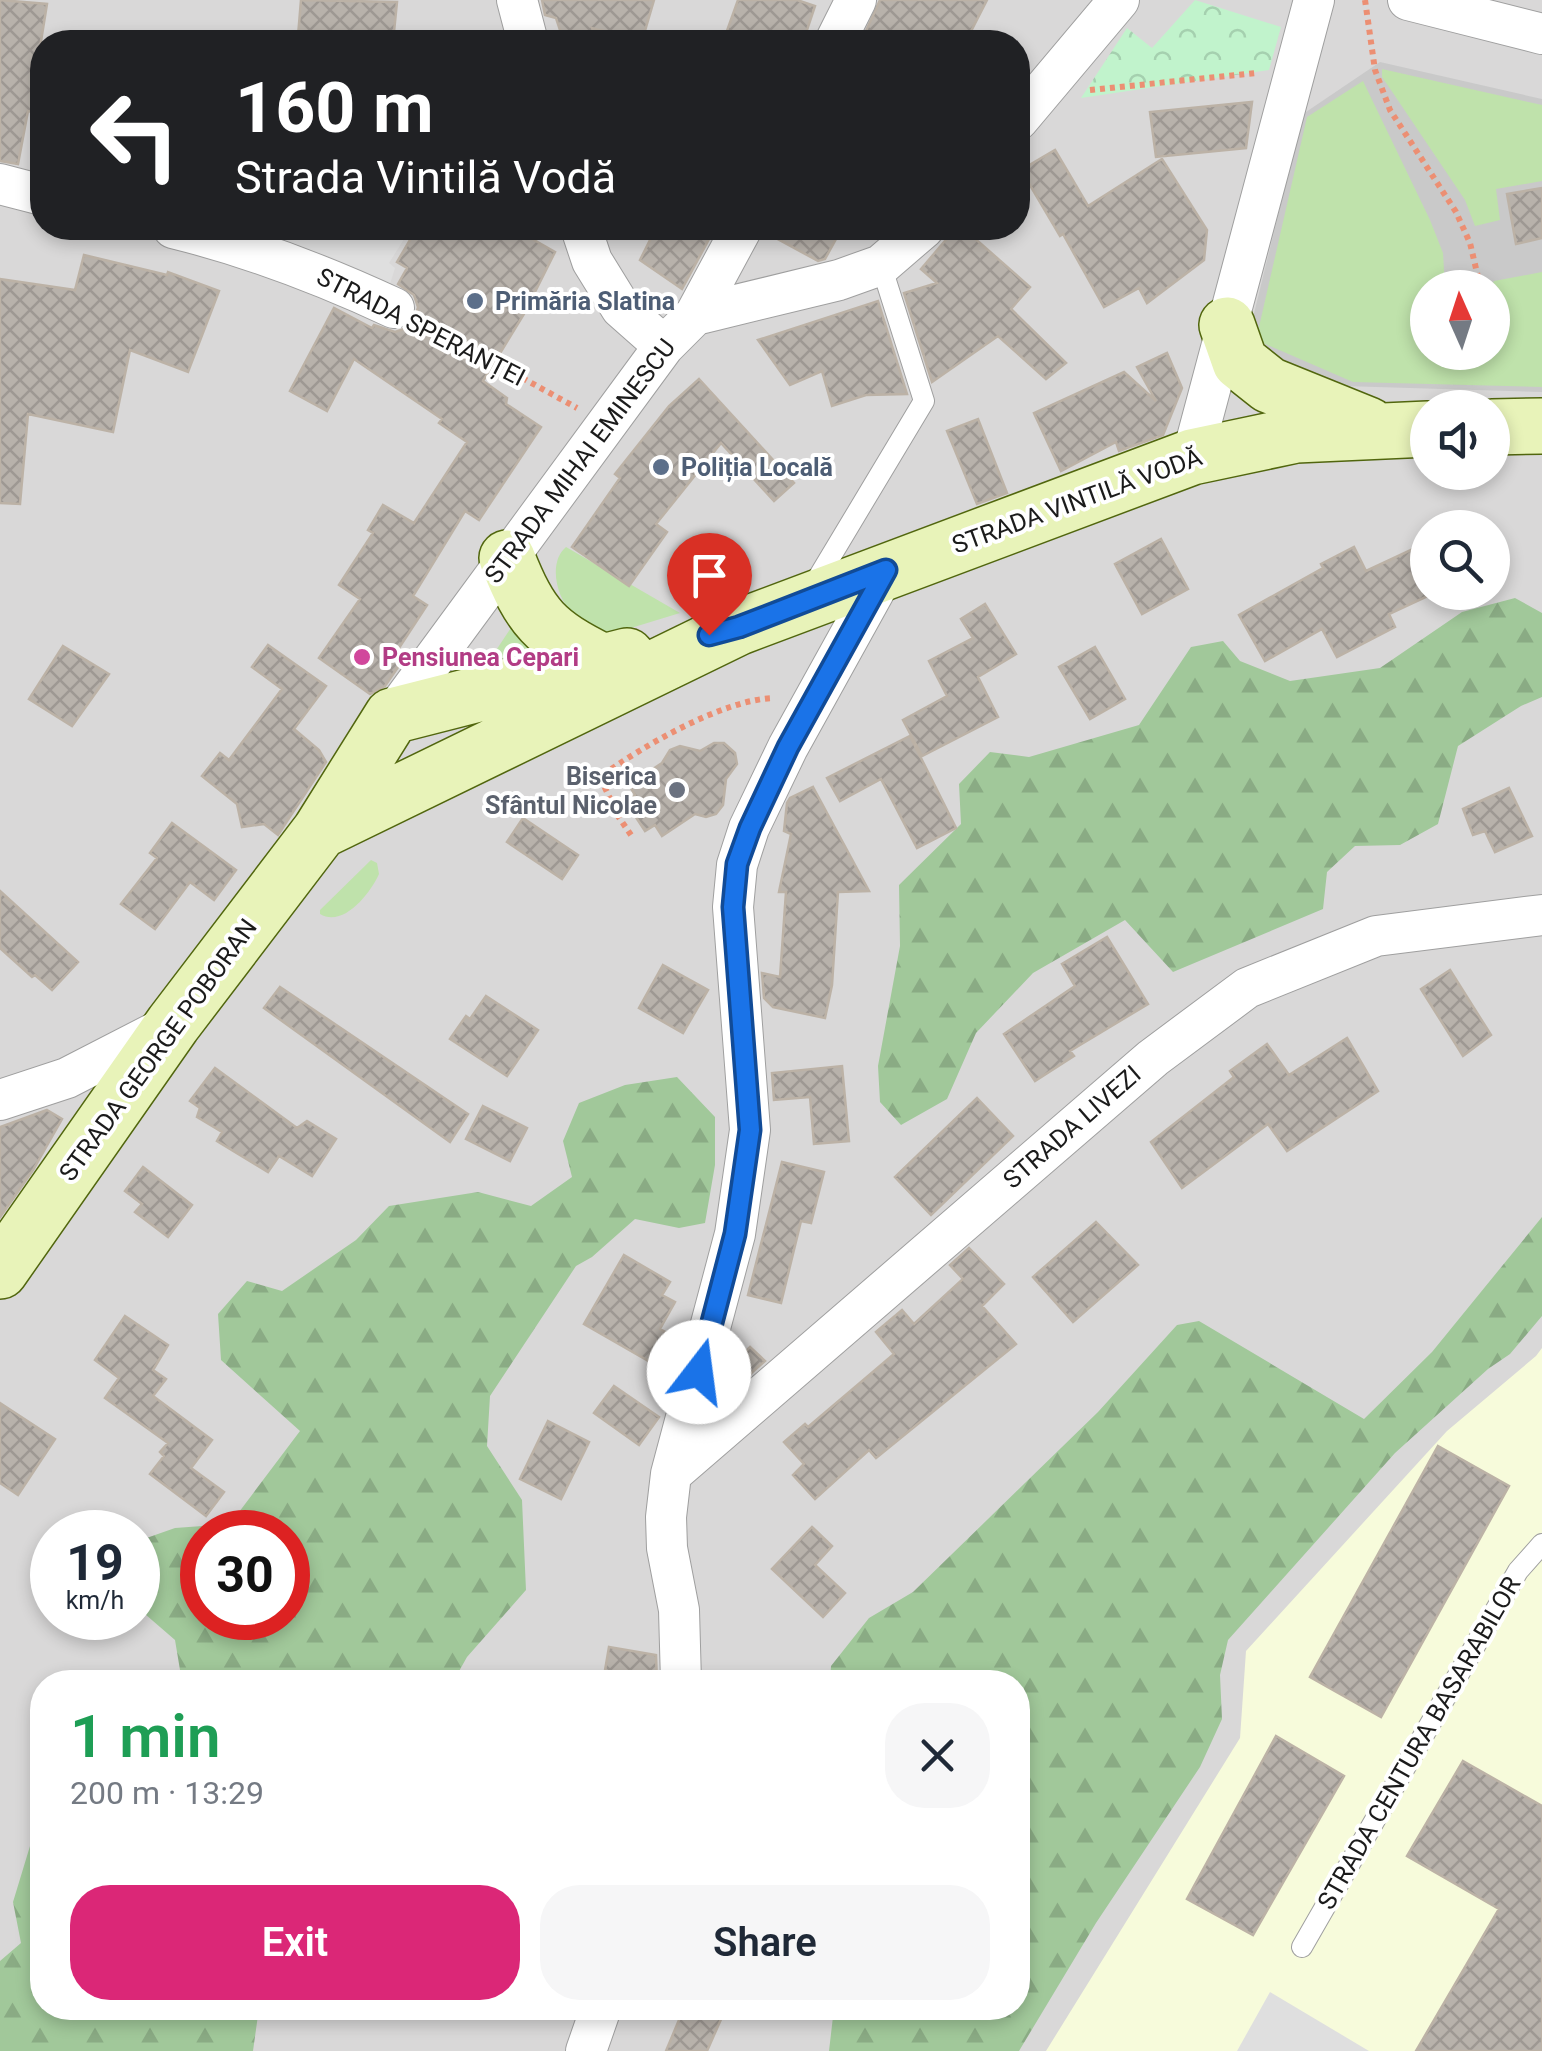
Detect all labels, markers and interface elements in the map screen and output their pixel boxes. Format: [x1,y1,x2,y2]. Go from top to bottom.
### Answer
text: 160 m [235,67,434,149]
icon: left [70,70,200,200]
text: Strada Vintilă Vodă [235,151,616,204]
street label: STRADA SPERANȚEI [311,262,530,393]
north arrow [1410,270,1510,370]
map controls [1410,270,1510,610]
place label: Primăria Slatina [495,287,675,316]
marker: Primăria Slatina [464,290,486,312]
street label: STRADA MIHAI EMINESCU [479,333,681,589]
button: sound [1410,390,1510,490]
street label: STRADA VINTILĂ VODĂ [948,442,1206,560]
place label: Poliția Locală [681,453,833,483]
marker: Poliția Locală [650,456,672,478]
button: search [1410,510,1510,610]
pin [667,533,752,636]
icon: arrive [682,548,737,603]
place label: Pensiunea Cepari [382,643,579,672]
marker: Pensiunea Cepari [351,646,373,668]
place label: Biserica Sfântul Nicolae [485,762,657,820]
marker: Biserica Sfântul Nicolae [666,779,688,801]
street label: STRADA GEORGE POBORAN [53,913,263,1187]
street label: STRADA LIVEZI [997,1060,1147,1194]
position arrow [647,1320,751,1424]
speed limit sign: 30 [180,1510,310,1640]
text: 19 [66,1534,124,1592]
street label: STRADA CENTURA BASARABILOR [1312,1571,1526,1915]
text: km/h [66,1586,124,1615]
text: 1 min [70,1701,220,1772]
button: close [885,1703,990,1808]
text: 200 m · 13:29 [70,1774,264,1812]
button: Exit [70,1885,520,2000]
button: Share [540,1885,990,2000]

